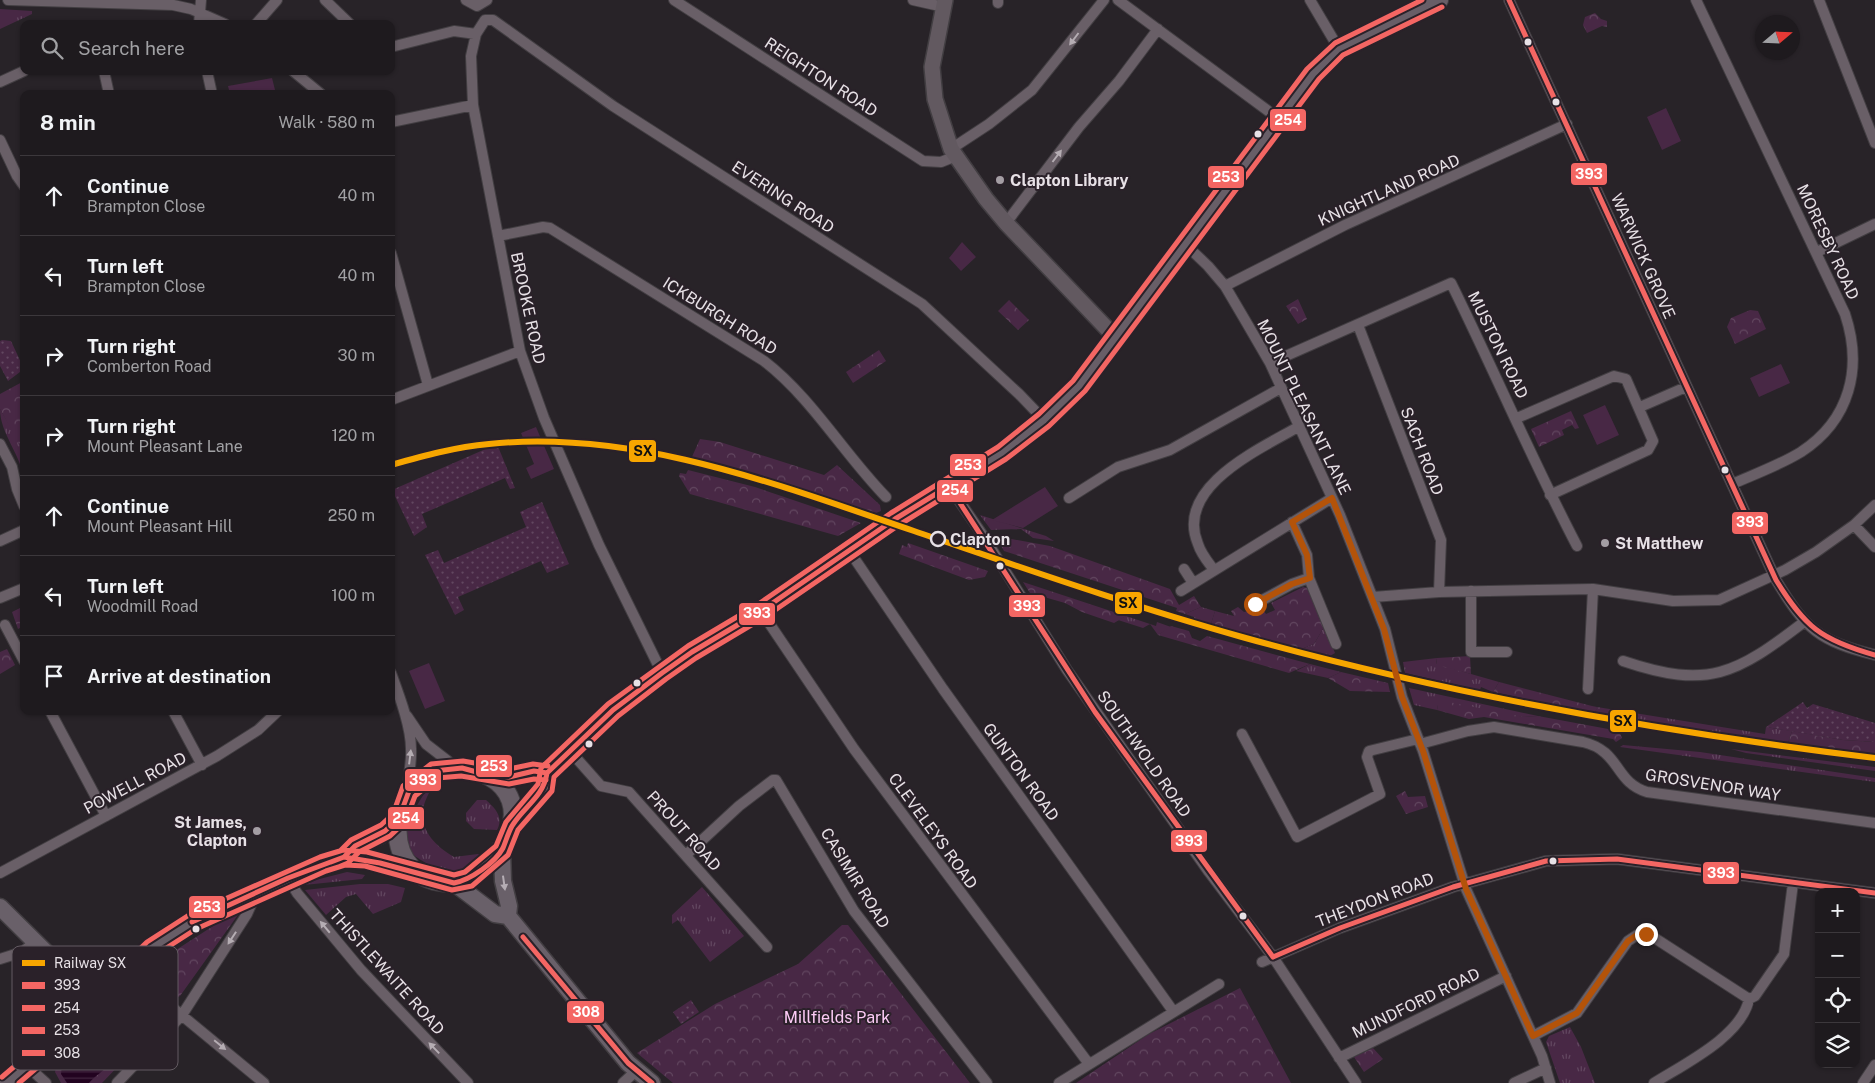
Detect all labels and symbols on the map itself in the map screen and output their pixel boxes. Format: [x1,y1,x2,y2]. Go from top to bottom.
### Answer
north arrow [1755,15,1800,60]
one-way arrow [1069,32,1080,45]
street label: REIGHTON ROAD [761,33,881,121]
unlabelled marker [1523,37,1533,47]
unlabelled marker [1551,97,1561,107]
line badge: 254 [1269,108,1307,132]
text: 254 [1274,112,1302,128]
unlabelled marker [1253,129,1263,139]
one-way arrow [1052,149,1062,163]
street label: KNIGHTLAND ROAD [1315,150,1463,230]
street label: EVERING ROAD [728,157,838,237]
line badge: 393 [1570,162,1608,186]
line badge: 253 [1207,165,1245,189]
text: 393 [1575,166,1603,182]
text: 253 [1212,169,1240,185]
place label: Clapton Library [1010,171,1128,190]
marker: Clapton Library [994,174,1006,186]
street label: MORESBY ROAD [1793,181,1863,303]
street label: WARWICK GROVE [1607,190,1679,322]
street label: BROOKE ROAD [507,250,549,366]
street label: ICKBURGH ROAD [659,273,781,359]
street label: MUSTON ROAD [1464,288,1532,402]
street label: MOUNT PLEASANT LANE [1253,316,1355,498]
street label: SACH ROAD [1397,404,1447,498]
line badge: SX [628,439,657,463]
text: SX [633,443,653,459]
line badge: 253 [949,453,987,477]
text: 253 [954,457,982,473]
unlabelled marker [1720,465,1730,475]
line badge: 254 [936,479,974,503]
text: 254 [941,482,969,498]
line badge: 393 [1731,511,1769,535]
text: 393 [1736,514,1764,530]
place label: Clapton [950,530,1010,549]
marker: Clapton [930,531,946,547]
place label: St Matthew [1615,534,1704,553]
marker: St Matthew [1599,537,1611,549]
unlabelled marker [995,561,1005,571]
line badge: SX [1114,591,1143,615]
route start [1244,593,1267,616]
line badge: 393 [1008,594,1046,618]
text: SX [1118,595,1138,611]
text: 393 [1013,598,1041,614]
line badge: 393 [738,602,776,626]
text: 393 [743,605,771,621]
unlabelled marker [632,678,642,688]
street label: SOUTHWOLD ROAD [1093,687,1195,821]
line badge: SX [1609,709,1637,733]
text: SX [1613,713,1633,729]
street label: GUNTON ROAD [979,719,1063,825]
unlabelled marker [584,739,594,749]
street label: POWELL ROAD [80,748,190,818]
one-way arrow [406,749,414,765]
line badge: 253 [475,754,513,778]
text: 253 [480,758,508,774]
street label: GROSVENOR WAY [1644,765,1782,805]
line badge: 393 [404,768,442,792]
street label: CLEVELEYS ROAD [885,769,981,893]
text: 393 [409,772,437,788]
street label: PROUT ROAD [643,787,725,875]
line badge: 254 [387,806,425,830]
text: 254 [392,810,420,826]
place label: St James, Clapton [174,813,247,850]
street label: CASIMIR ROAD [817,824,893,932]
marker: St James, Clapton [251,825,263,837]
line badge: 393 [1170,829,1208,853]
text: 393 [1175,833,1203,849]
unlabelled marker [1548,856,1558,866]
line badge: 393 [1702,861,1740,885]
text: 393 [1707,865,1735,881]
street label: THEYDON ROAD [1313,869,1437,931]
one-way arrow [500,876,508,892]
line badge: 253 [188,895,226,919]
text: 253 [193,899,221,915]
street label: THISTLEWAITE ROAD [326,905,448,1039]
unlabelled marker [1238,911,1248,921]
one-way arrow [320,921,331,934]
route end [1635,923,1658,946]
unlabelled marker [191,924,201,934]
one-way arrow [227,931,237,945]
legend [12,946,178,1070]
text: Railway SX [54,955,127,971]
street label: MUNDFORD ROAD [1349,964,1483,1042]
text: 393 [54,977,80,993]
text: 254 [54,1000,80,1016]
line badge: 308 [566,1000,605,1024]
text: 308 [572,1004,600,1020]
park label: Millfields Park [784,1008,890,1027]
text: 253 [54,1022,80,1038]
one-way arrow [214,1040,227,1051]
one-way arrow [429,1042,441,1054]
text: 308 [54,1045,80,1061]

